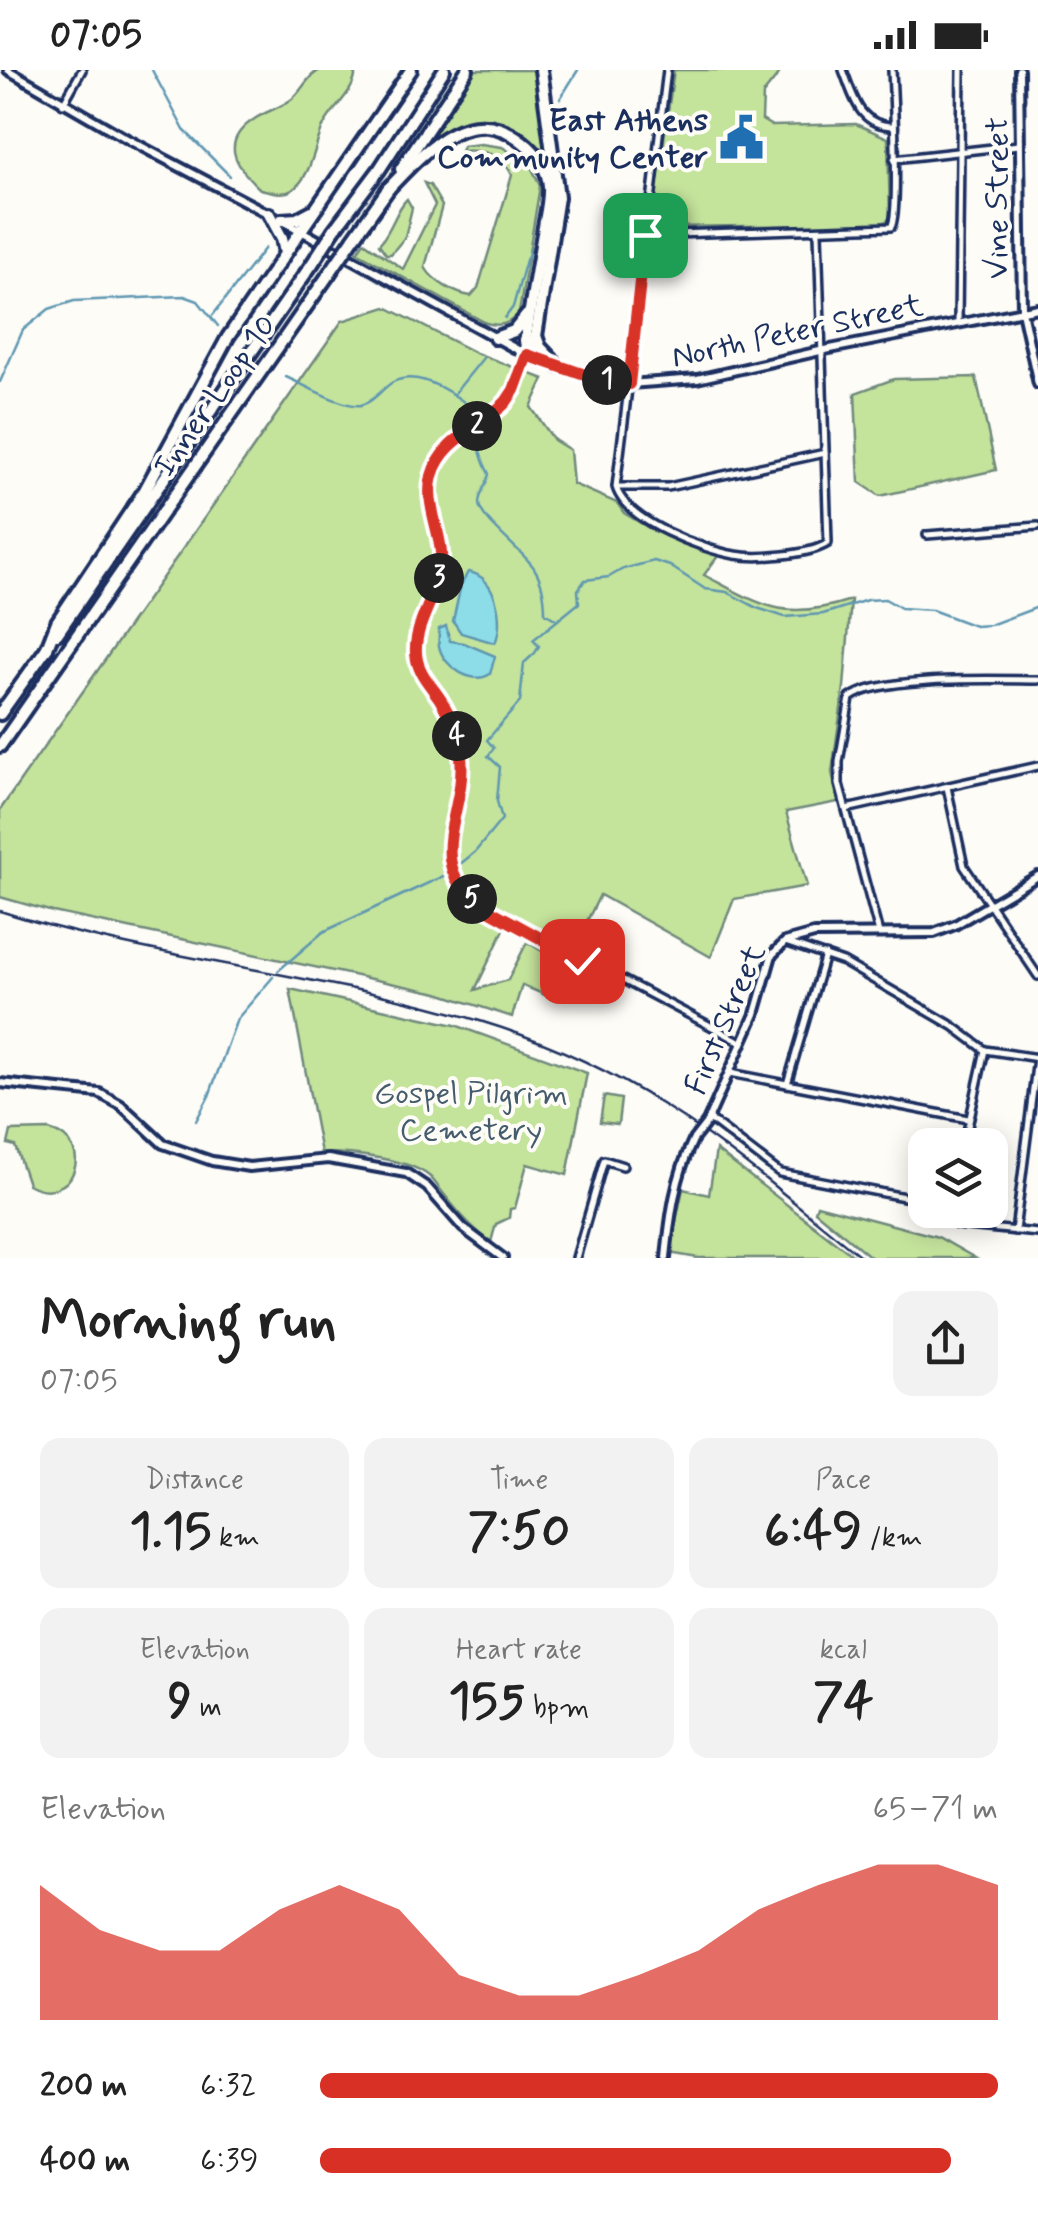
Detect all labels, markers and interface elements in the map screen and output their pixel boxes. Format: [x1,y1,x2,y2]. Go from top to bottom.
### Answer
text: 07:05 [50,11,142,60]
place label: East Athens Community Center [437,100,708,179]
public building icon: East Athens Community Center [717,113,765,161]
street label: Vine Street [977,117,1019,279]
pin [603,193,688,278]
icon: arrive [618,208,673,263]
street label: North Peter Street [668,285,927,379]
street label: Inner Loop 10 [144,307,287,486]
pin: 1 [582,355,632,405]
text: 1 [601,361,613,398]
pin: 2 [452,401,502,451]
text: 2 [470,407,484,444]
pin: 3 [414,553,464,603]
text: 3 [433,559,445,596]
pin: 4 [432,711,482,761]
text: 4 [449,717,465,754]
pin: 5 [447,874,497,924]
text: 5 [464,880,480,917]
pin [540,919,625,1004]
icon: check [555,934,610,989]
street label: First Street [675,938,776,1101]
park label: Gospel Pilgrim Cemetery [374,1073,568,1152]
map controls [908,1128,1008,1228]
button: layers [908,1128,1008,1228]
text: Morning run [40,1286,337,1358]
button: share [893,1291,998,1396]
text: 07:05 [40,1360,117,1402]
text: Distance [145,1462,244,1499]
text: Time [490,1462,548,1499]
text: Pace [815,1462,871,1499]
text: 1.15 [130,1499,211,1565]
text: 7:50 [468,1499,570,1565]
text: 6:49 [764,1499,862,1565]
text: km [211,1520,260,1557]
text: /km [862,1520,923,1557]
text: Elevation [140,1632,250,1669]
text: Heart rate [456,1632,582,1669]
text: kcal [820,1632,867,1669]
text: 9 [167,1669,192,1735]
text: 155 [449,1669,525,1735]
text: 74 [813,1669,874,1735]
text: m [192,1690,222,1727]
text: bpm [525,1690,589,1727]
text: Elevation [40,1788,166,1830]
text: 65–71 m [873,1788,998,1830]
text: 200 m [40,2065,127,2107]
text: 6:32 [200,2065,256,2107]
text: 400 m [40,2140,130,2182]
text: 6:39 [200,2140,258,2182]

